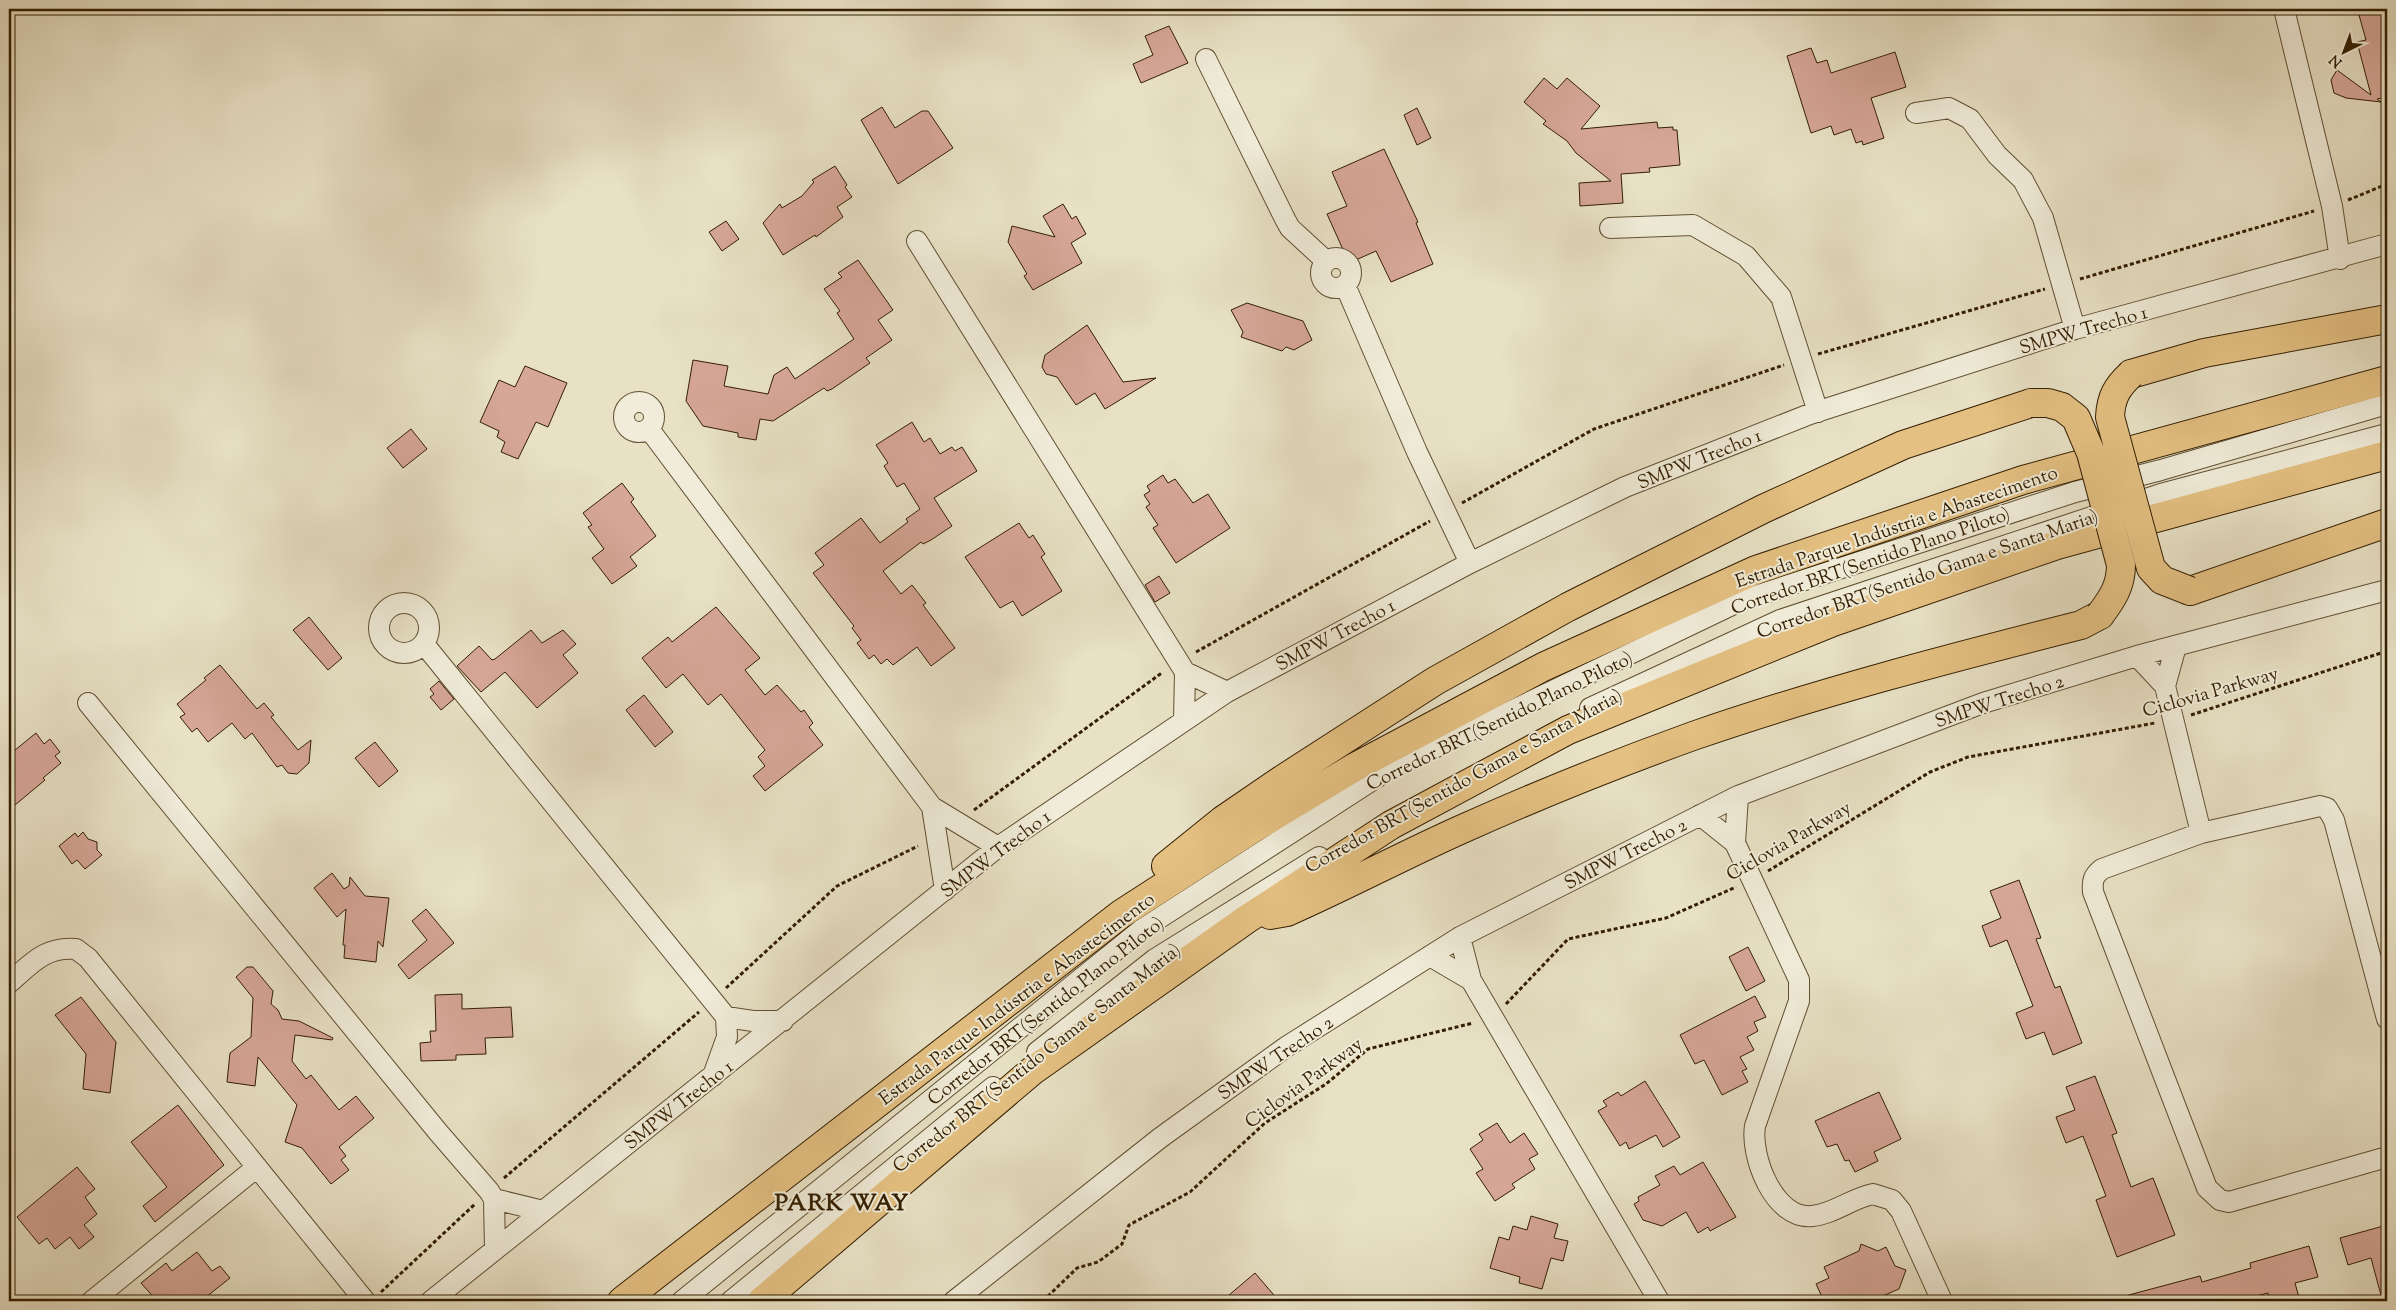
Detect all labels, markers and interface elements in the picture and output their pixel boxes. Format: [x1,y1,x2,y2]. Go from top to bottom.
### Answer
north arrow [2318,28,2368,78]
text: N [2326,49,2347,71]
street label: SMPW Trecho 1 [2017,300,2151,363]
street label: SMPW Trecho 1 [1634,423,1767,498]
street label: Estrada Parque Indústria e Abastecimento [1732,460,2062,596]
street label: Corredor BRT(Sentido Plano Piloto) [1728,502,2014,623]
street label: Corredor BRT(Sentido Gama e Santa Maria) [1753,504,2102,647]
street label: SMPW Trecho 1 [1272,593,1401,679]
street label: Corredor BRT(Sentido Plano Piloto) [1362,646,1638,799]
street label: Ciclovia Parkway [2140,661,2282,726]
street label: SMPW Trecho 2 [1932,669,2068,736]
street label: Corredor BRT(Sentido Gama e Santa Maria) [1300,683,1628,881]
street label: Ciclovia Parkway [1722,795,1857,889]
street label: SMPW Trecho 1 [936,804,1058,905]
street label: SMPW Trecho 2 [1560,813,1692,898]
street label: Estrada Parque Indústria e Abastecimento [874,887,1161,1113]
street label: Corredor BRT(Sentido Plano Piloto) [923,911,1171,1113]
street label: Corredor BRT(Sentido Gama e Santa Maria) [888,938,1188,1180]
street label: SMPW Trecho 2 [1213,1010,1340,1108]
street label: Ciclovia Parkway [1240,1032,1369,1136]
street label: SMPW Trecho 1 [619,1054,740,1157]
district label: PARK WAY [775,1187,909,1221]

